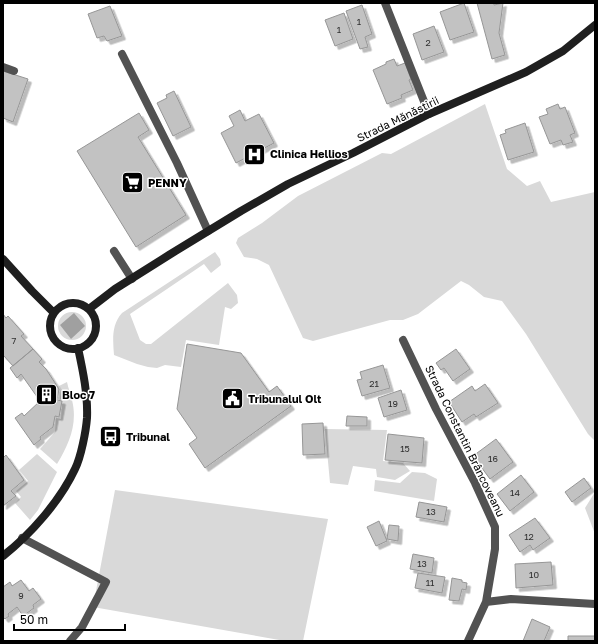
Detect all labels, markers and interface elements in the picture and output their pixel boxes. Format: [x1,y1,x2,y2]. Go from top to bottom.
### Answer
house number: 1 [357,16,362,27]
house number: 1 [337,24,342,35]
house number: 2 [425,37,431,48]
street label: Strada Mănăstirii [355,93,441,144]
hospital icon: Clinica Hellios [241,141,267,167]
place label: Clinica Hellios [270,147,348,160]
supermarket icon: PENNY [119,170,145,196]
place label: PENNY [148,176,187,189]
house number: 7 [12,335,17,346]
street label: Strada Constantin Brâncoveanu [423,363,508,519]
house number: 21 [369,378,379,389]
building icon: Bloc 7 [34,382,60,408]
public building icon: Tribunalul Olt [219,386,245,412]
place label: Bloc 7 [62,388,95,401]
place label: Tribunalul Olt [248,392,322,405]
house number: 19 [388,398,398,409]
bus stop icon: Tribunal [98,424,124,450]
place label: Tribunal [126,430,170,443]
house number: 15 [400,443,410,454]
house number: 16 [488,453,498,464]
house number: 14 [510,487,520,498]
house number: 13 [426,506,436,517]
house number: 12 [524,531,534,542]
house number: 13 [417,558,427,569]
house number: 10 [529,569,539,580]
house number: 11 [426,577,435,588]
house number: 9 [18,590,24,601]
scale bar [14,606,125,632]
text: 50 m [20,612,48,627]

